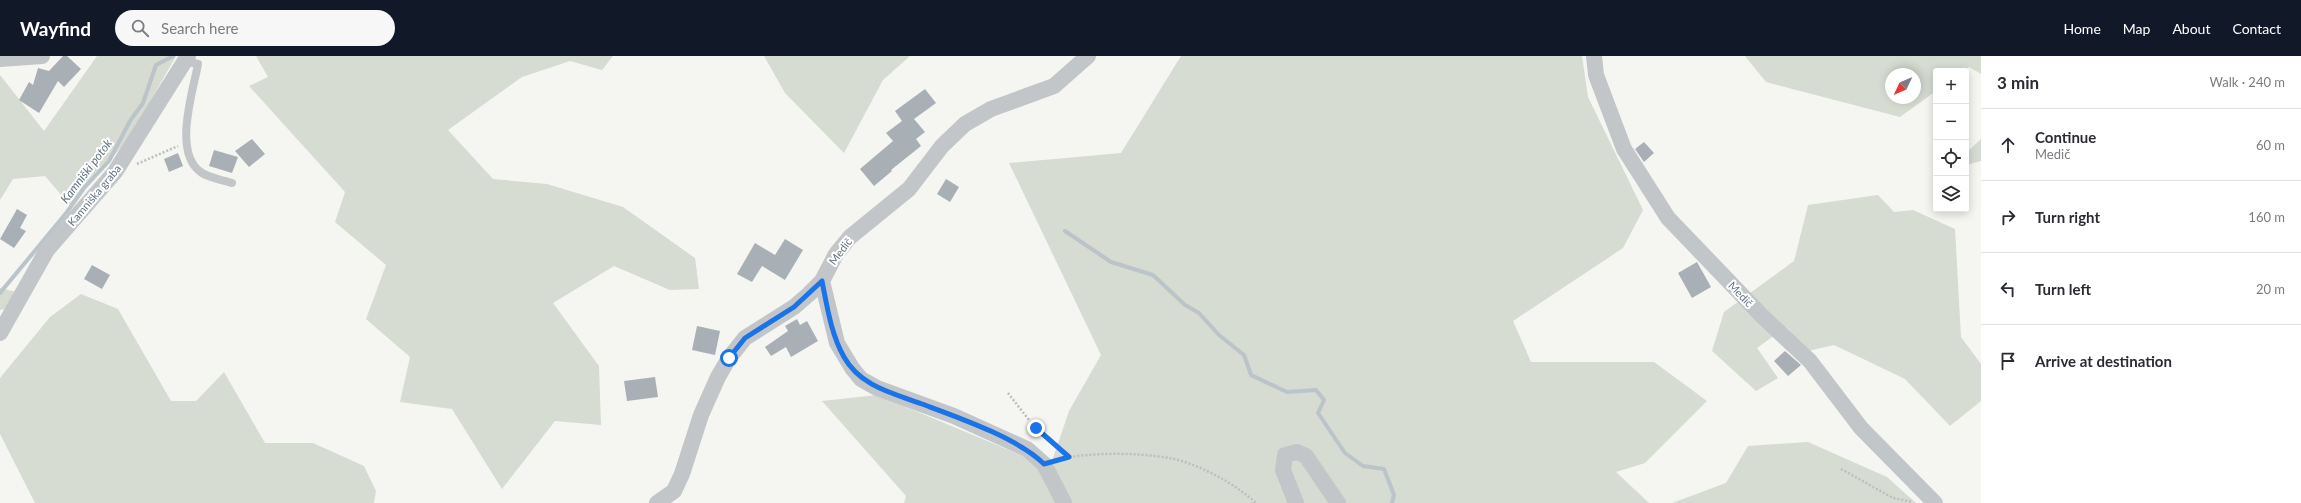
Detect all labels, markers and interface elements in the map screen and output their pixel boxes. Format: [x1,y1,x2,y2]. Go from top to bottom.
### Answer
search box [115,10,395,46]
text: Wayfind [20,17,91,40]
icon: search [129,17,151,39]
text: Search here [161,19,238,37]
text: Home [2063,20,2101,37]
text: Map [2123,20,2150,37]
text: About [2172,20,2210,37]
text: Contact [2232,20,2281,37]
north arrow [1885,68,1921,104]
map controls [1933,68,1969,212]
button: + [1933,68,1969,104]
text: 3 min [1997,72,2039,93]
text: Walk · 240 m [2209,74,2285,90]
button: − [1933,104,1969,140]
text: Continue [2035,128,2096,146]
icon: ahead [1997,134,2019,156]
water label: Kamniški potok [57,136,115,206]
text: 60 m [2256,137,2285,153]
button: locate [1933,140,1969,176]
text: Medič [2035,146,2070,162]
street label: Kamniška graba [65,162,123,228]
button: layers [1933,176,1969,212]
icon: right [1997,206,2019,228]
text: Turn right [2035,208,2100,226]
text: 160 m [2248,209,2285,225]
street label: Medič [826,235,854,267]
icon: left [1997,278,2019,300]
street label: Medič [1726,279,1756,309]
text: Turn left [2035,280,2091,298]
text: 20 m [2256,281,2285,297]
route start [720,349,738,367]
icon: arrive [1997,350,2019,372]
text: Arrive at destination [2035,352,2172,370]
route end [1027,419,1045,437]

